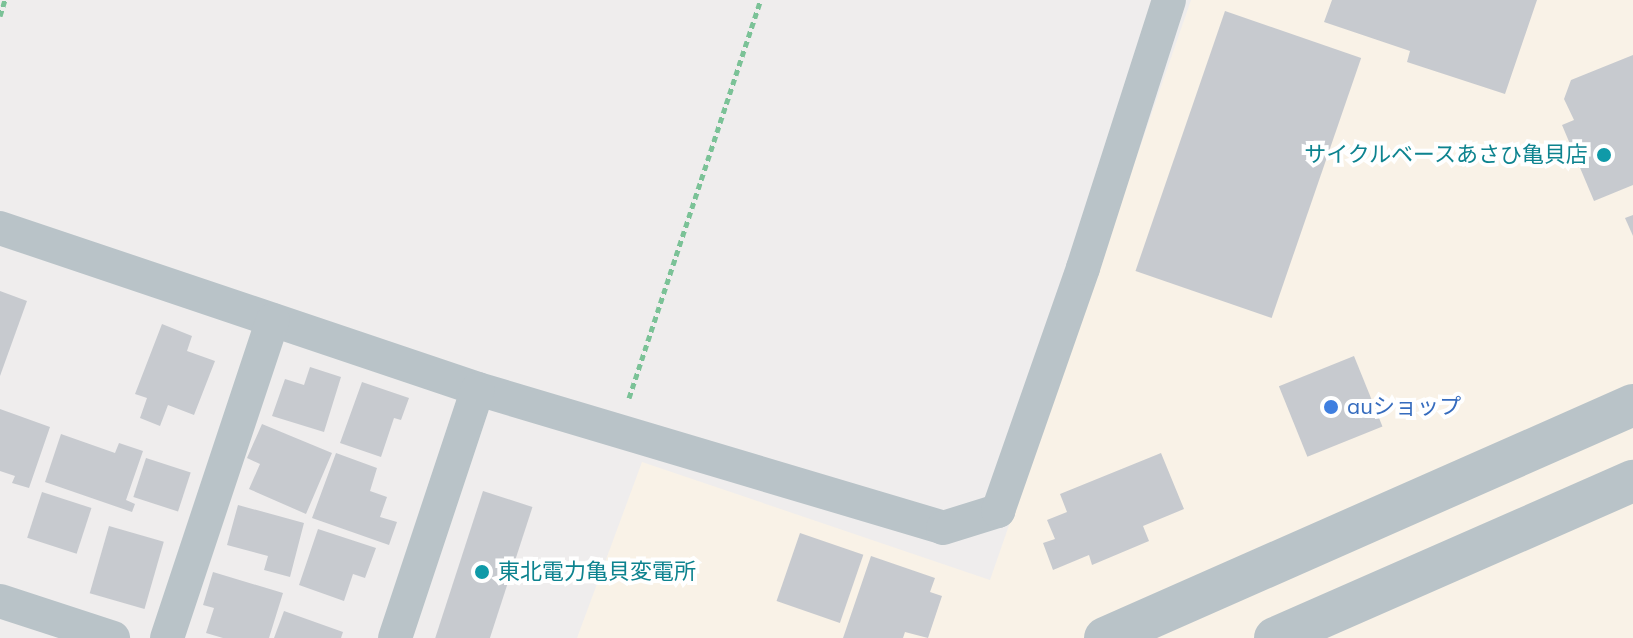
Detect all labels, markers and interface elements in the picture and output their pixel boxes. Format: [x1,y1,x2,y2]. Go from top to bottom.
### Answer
place label: サイクルベースあさひ亀貝店 [1302,142,1588,168]
marker: サイクルベースあさひ亀貝店 [1595,146,1613,164]
place label: auショップ [1347,394,1461,420]
marker: auショップ [1322,398,1340,416]
place label: 東北電力亀貝変電所 [498,559,696,585]
marker: 東北電力亀貝変電所 [473,563,491,581]

